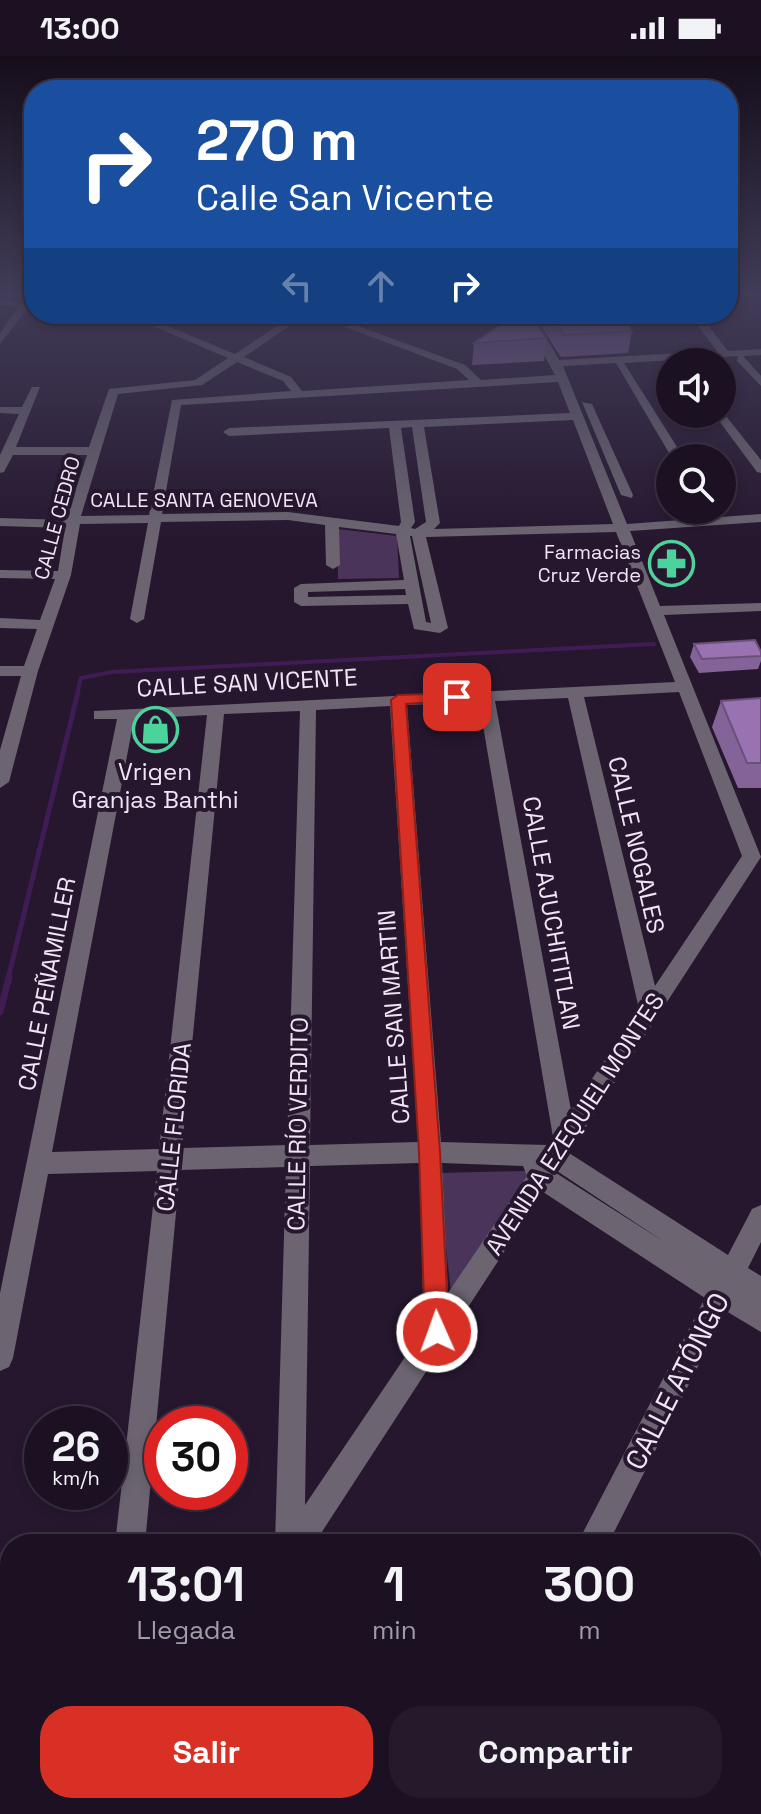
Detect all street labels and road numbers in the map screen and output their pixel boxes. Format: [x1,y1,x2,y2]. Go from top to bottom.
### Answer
street label: CALLE CEDRO [28,453,86,583]
street label: CALLE SANTA GENOVEVA [90,487,318,513]
street label: CALLE SAN VICENTE [136,661,358,704]
street label: CALLE NOGALES [601,753,672,936]
street label: CALLE AJUCHITITLAN [516,794,587,1032]
street label: CALLE PEÑAMILLER [11,875,82,1093]
street label: CALLE SAN MARTIN [371,909,416,1125]
street label: AVENIDA EZEQUIEL MONTES [478,987,671,1261]
street label: CALLE RÍO VERDITO [280,1017,315,1231]
street label: CALLE FLORIDA [149,1041,198,1213]
street label: CALLE ATÓNGO [617,1286,737,1476]

